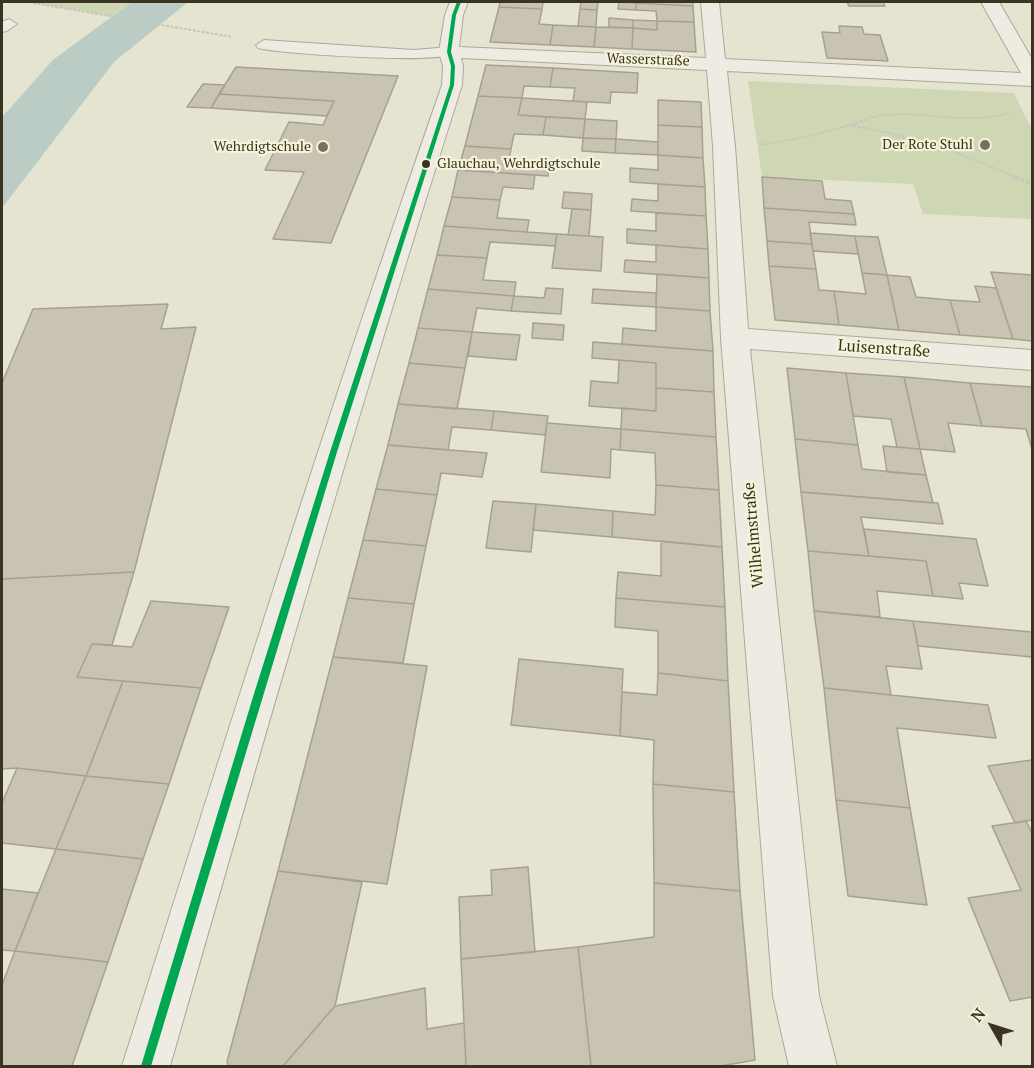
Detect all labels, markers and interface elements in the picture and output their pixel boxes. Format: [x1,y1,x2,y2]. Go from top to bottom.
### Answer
street label: Wasserstraße [606,50,690,70]
place label: Der Rote Stuhl [882,137,973,153]
marker: Der Rote Stuhl [978,138,992,152]
place label: Wehrdigtschule [214,139,311,155]
marker: Wehrdigtschule [316,140,330,154]
place label: Glauchau, Wehrdigtschule [437,156,601,172]
marker: Glauchau, Wehrdigtschule [420,158,432,170]
street label: Luisenstraße [837,336,931,362]
street label: Wilhelmstraße [740,481,768,589]
north arrow [962,996,1022,1056]
text: N [966,1003,990,1026]

